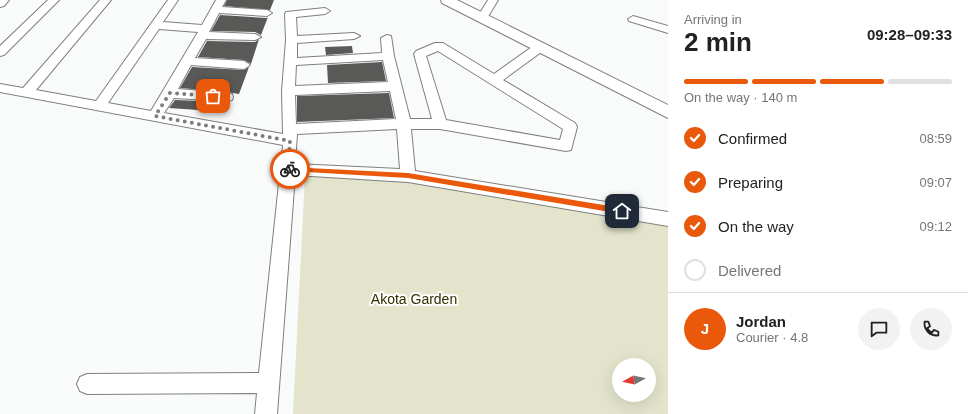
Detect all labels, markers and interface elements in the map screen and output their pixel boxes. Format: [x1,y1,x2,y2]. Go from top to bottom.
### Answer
text: Arriving in [684,12,742,27]
text: 09:28–09:33 [867,26,952,43]
text: 2 min [684,27,752,57]
pin [196,79,230,113]
icon: bag [202,85,224,107]
text: On the way · 140 m [684,90,797,105]
icon: check [684,127,706,149]
text: Confirmed [718,130,787,147]
text: 08:59 [919,131,952,146]
courier [270,149,310,189]
icon: bike [279,158,301,180]
icon: check [684,171,706,193]
text: Preparing [718,174,783,191]
text: 09:07 [919,175,952,190]
pin [605,194,639,228]
icon: home [611,200,633,222]
icon: check [684,215,706,237]
text: On the way [718,218,794,235]
text: 09:12 [919,219,952,234]
text: Delivered [718,262,781,279]
park label: Akota Garden [371,291,457,307]
button: chat [858,308,900,350]
button: phone [910,308,952,350]
text: Jordan [736,313,786,330]
text: J [701,320,709,337]
text: Courier · 4.8 [736,330,808,345]
north arrow [612,358,656,402]
map controls [612,358,656,402]

